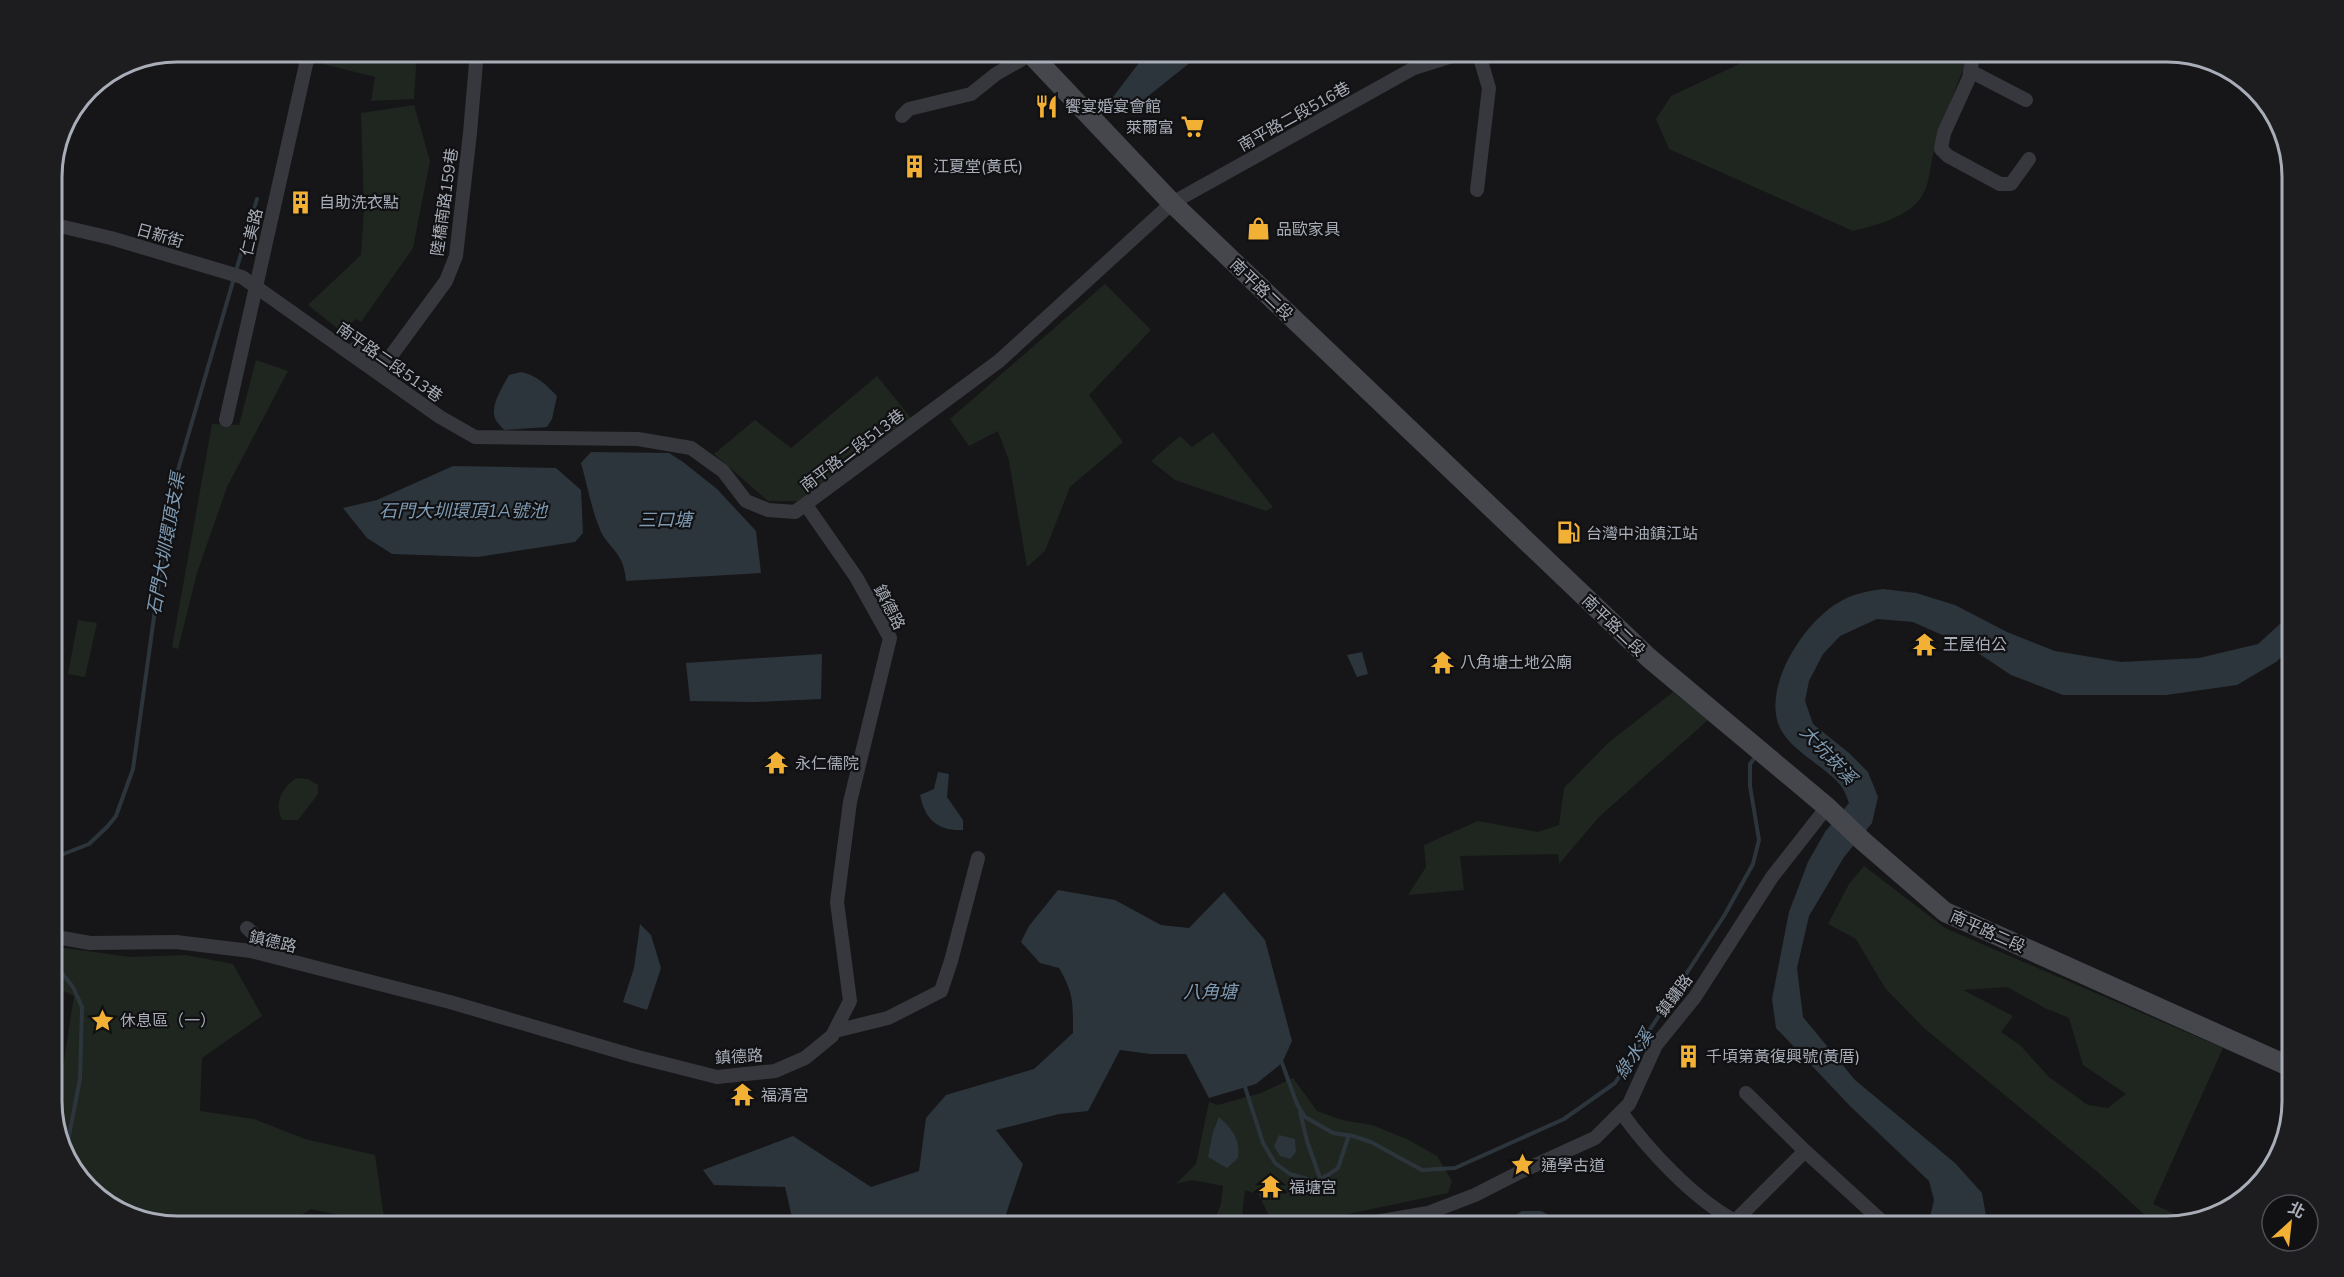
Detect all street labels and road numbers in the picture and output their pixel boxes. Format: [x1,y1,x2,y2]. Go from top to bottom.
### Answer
street label: 南平路二段516巷 [1235,77,1354,157]
street label: 陸橋南路159巷 [427,147,463,258]
street label: 仁美路 [236,206,268,258]
street label: 日新街 [134,219,186,253]
street label: 南平路二段 [1225,254,1298,325]
street label: 南平路二段513巷 [332,318,447,408]
street label: 南平路二段513巷 [796,404,909,497]
street label: 鎮德路 [868,581,910,634]
street label: 南平路二段 [1577,590,1650,661]
street label: 南平路二段 [1947,906,2029,958]
street label: 鎮德路 [247,926,299,958]
street label: 鎮鏞路 [1652,970,1698,1021]
street label: 鎮德路 [715,1045,764,1069]

